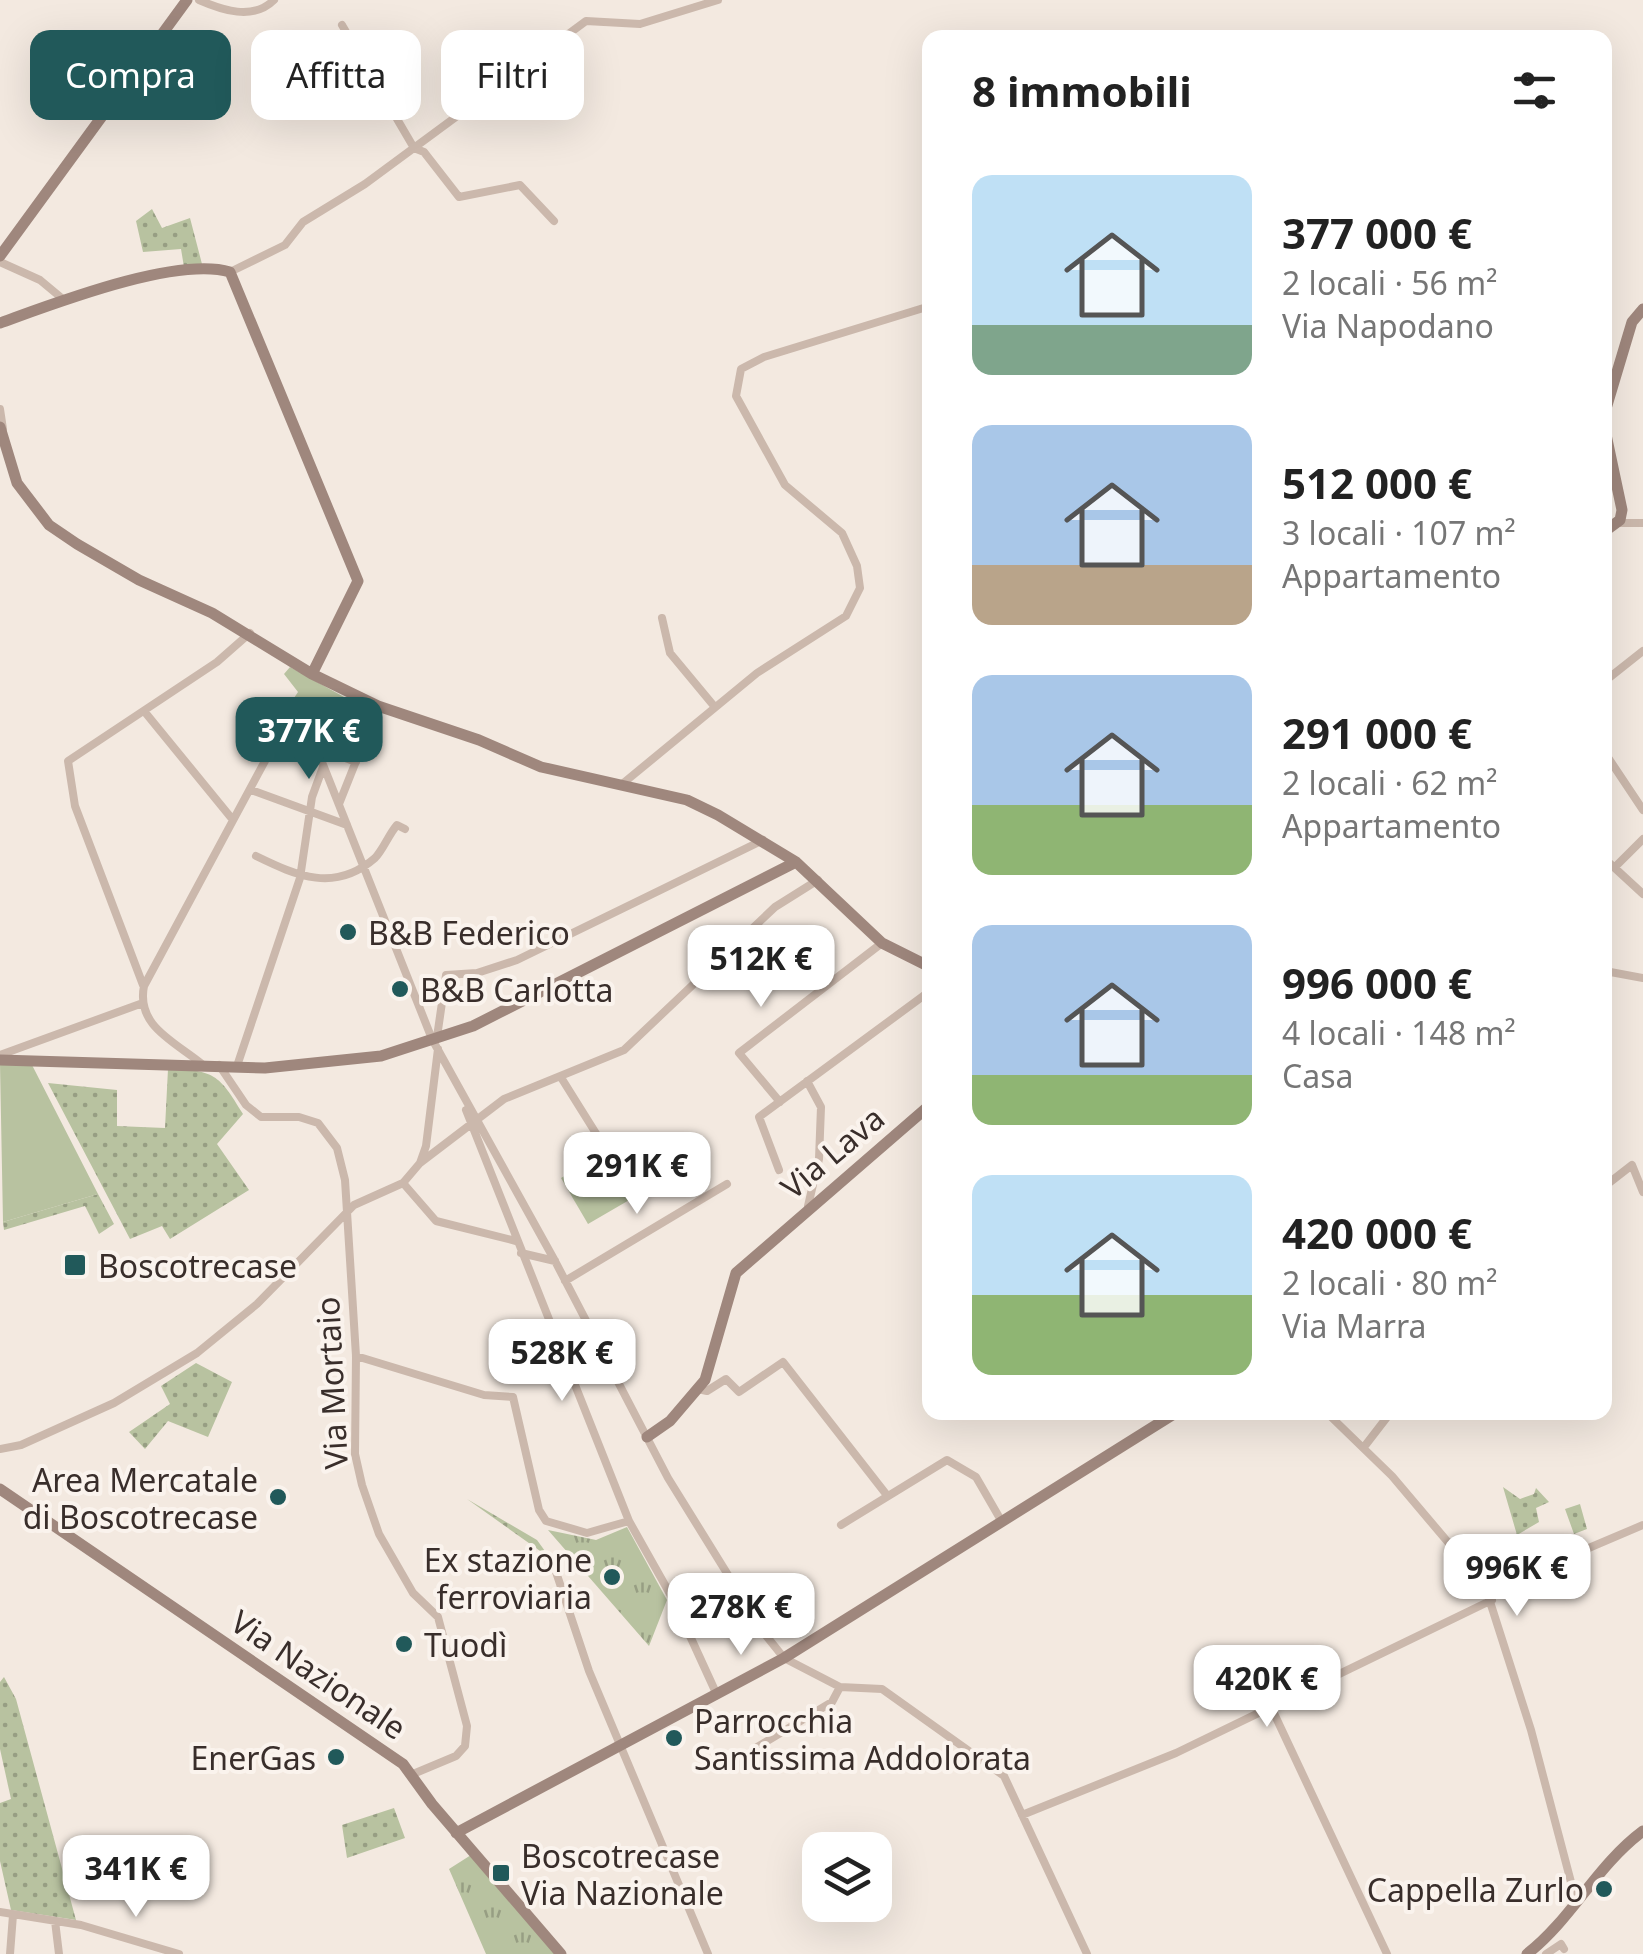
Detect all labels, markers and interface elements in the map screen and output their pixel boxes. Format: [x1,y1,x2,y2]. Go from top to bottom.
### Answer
chip: Compra [30,30,231,120]
chip: Affitta [251,30,421,120]
chip: Filtri [441,30,584,120]
text: 8 immobili [972,62,1192,119]
icon: filters [1507,63,1562,118]
text: 377 000 € [1282,204,1472,261]
icon: home [1052,215,1172,335]
text: 2 locali · 56 m² [1282,261,1497,304]
text: Via Napodano [1282,304,1494,347]
text: 512 000 € [1282,454,1472,511]
icon: home [1052,465,1172,585]
text: 3 locali · 107 m² [1282,511,1516,554]
text: Appartamento [1282,554,1501,597]
pin: 377K € [228,697,390,782]
text: 291 000 € [1282,704,1472,761]
text: 377K € [258,708,360,751]
icon: home [1052,715,1172,835]
text: 2 locali · 62 m² [1282,761,1497,804]
text: Appartamento [1282,804,1501,847]
place label: B&B Federico [368,911,570,954]
marker: B&B Federico [337,921,359,943]
pin: 512K € [680,925,842,1010]
text: 512K € [710,936,812,979]
text: 996 000 € [1282,954,1472,1011]
icon: home [1052,965,1172,1085]
place label: B&B Carlotta [420,968,613,1011]
marker: B&B Carlotta [389,978,411,1000]
text: 4 locali · 148 m² [1282,1011,1516,1054]
text: Casa [1282,1054,1353,1097]
street label: Via Lava [771,1096,893,1208]
pin: 291K € [556,1132,718,1217]
text: 291K € [586,1143,688,1186]
text: 420 000 € [1282,1204,1472,1261]
icon: home [1052,1215,1172,1335]
place label: Boscotrecase [98,1244,297,1287]
marker: Boscotrecase [62,1252,88,1278]
text: 2 locali · 80 m² [1282,1261,1497,1304]
street label: Via Mortaio [305,1296,357,1470]
text: Via Marra [1282,1304,1426,1347]
pin: 528K € [481,1319,643,1404]
text: 528K € [511,1330,613,1373]
place label: Area Mercatale di Boscotrecase [23,1458,258,1538]
marker: Area Mercatale di Boscotrecase [267,1486,289,1508]
pin: 996K € [1436,1534,1598,1619]
place label: Ex stazione ferroviaria [424,1538,592,1618]
text: 996K € [1466,1545,1568,1588]
marker: Ex stazione ferroviaria [601,1566,623,1588]
pin: 278K € [660,1573,822,1658]
text: 278K € [690,1584,792,1627]
street label: Via Nazionale [223,1600,415,1748]
place label: Tuodì [424,1623,507,1666]
marker: Tuodì [393,1633,415,1655]
pin: 420K € [1186,1645,1348,1730]
text: 420K € [1216,1656,1318,1699]
place label: Parrocchia Santissima Addolorata [694,1699,1031,1779]
marker: Parrocchia Santissima Addolorata [663,1727,685,1749]
place label: EnerGas [191,1736,316,1779]
marker: EnerGas [325,1746,347,1768]
map controls [802,1832,892,1922]
button: layers [802,1832,892,1922]
place label: Boscotrecase Via Nazionale [521,1834,724,1914]
pin: 341K € [55,1835,217,1920]
text: 341K € [85,1846,187,1889]
marker: Boscotrecase Via Nazionale [490,1862,512,1884]
place label: Cappella Zurlo [1367,1868,1584,1911]
marker: Cappella Zurlo [1593,1878,1615,1900]

